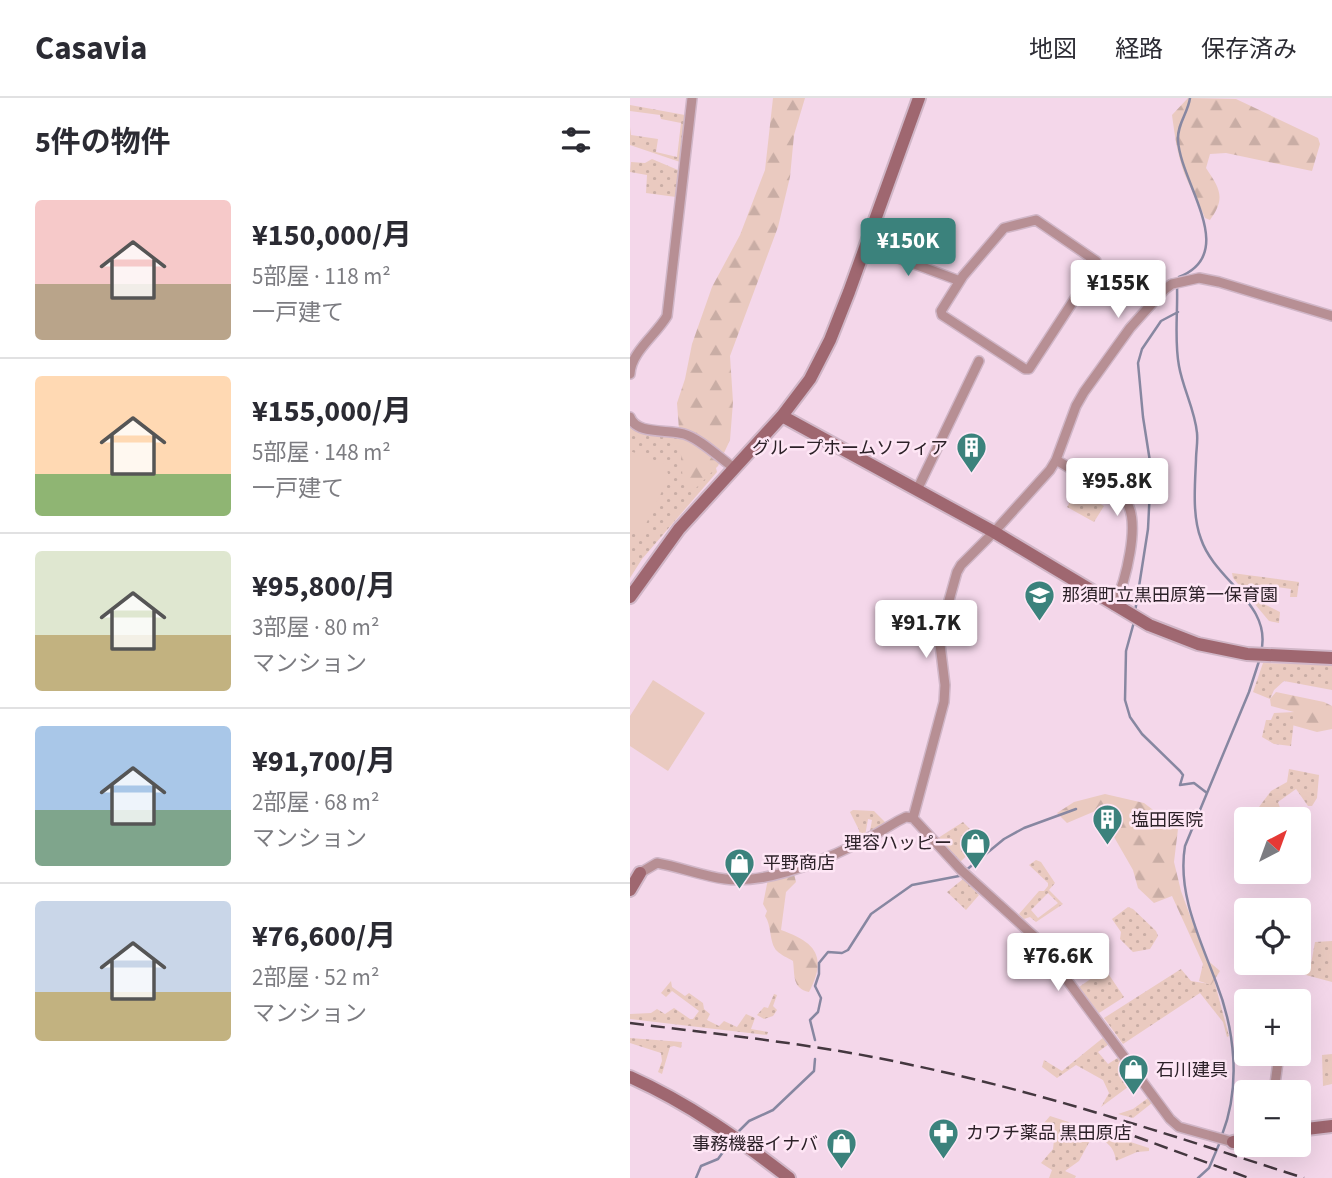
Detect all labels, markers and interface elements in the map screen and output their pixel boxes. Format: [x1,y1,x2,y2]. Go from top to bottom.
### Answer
text: Casavia [35,25,147,72]
text: 地図 [1029,32,1077,67]
text: 経路 [1115,32,1163,67]
text: 保存済み [1201,32,1297,67]
text: 5件の物件 [35,121,171,164]
icon: filters [557,121,595,159]
text: ¥150,000/月 [252,214,412,257]
pin: ¥150K [859,218,957,278]
text: ¥150K [877,224,939,257]
icon: home [91,228,175,312]
text: 5部屋 · 118 m² [252,260,391,293]
pin: ¥155K [1069,260,1167,320]
text: ¥155K [1087,266,1149,299]
text: 一戸建て [252,296,344,329]
text: ¥155,000/月 [252,390,412,433]
icon: home [91,404,175,488]
building icon: グループホームソフィア [954,431,988,475]
text: 5部屋 · 148 m² [252,436,391,469]
place label: グループホームソフィア [752,436,948,461]
pin: ¥95.8K [1060,458,1174,518]
text: ¥95.8K [1082,464,1152,497]
text: 一戸建て [252,472,344,505]
text: ¥95,800/月 [252,565,396,608]
school or university icon: 那須町立黒田原第一保育園 [1022,578,1056,622]
icon: home [91,579,175,663]
place label: 那須町立黒田原第一保育園 [1062,583,1278,608]
pin: ¥91.7K [869,601,983,660]
text: ¥91.7K [891,606,961,639]
text: 3部屋 · 80 m² [252,611,379,644]
text: マンション [252,647,367,680]
text: ¥91,700/月 [252,740,396,783]
icon: home [91,754,175,838]
text: 2部屋 · 68 m² [252,786,379,819]
building icon: 塩田医院 [1091,803,1125,847]
north arrow [1234,807,1311,884]
map controls [1234,807,1311,1157]
place label: 塩田医院 [1131,808,1203,833]
text: マンション [252,822,367,855]
shop icon: 理容ハッピー [958,826,992,870]
place label: 理容ハッピー [844,831,952,856]
shop icon: 平野商店 [723,846,757,890]
place label: 平野商店 [763,851,835,876]
button: locate [1234,898,1311,975]
text: ¥76,600/月 [252,915,396,958]
icon: home [91,929,175,1013]
pin: ¥76.6K [1001,934,1115,993]
text: ¥76.6K [1023,939,1093,972]
text: 2部屋 · 52 m² [252,961,379,994]
button: + [1234,989,1311,1066]
text: マンション [252,997,367,1030]
shop icon: 石川建具 [1116,1053,1150,1097]
place label: 石川建具 [1156,1058,1228,1083]
button: − [1234,1080,1311,1157]
pharmacy icon: カワチ薬品 黒田原店 [926,1116,960,1160]
place label: カワチ薬品 黒田原店 [966,1121,1132,1146]
shop icon: 事務機器イナバ [824,1127,858,1171]
place label: 事務機器イナバ [692,1132,818,1157]

